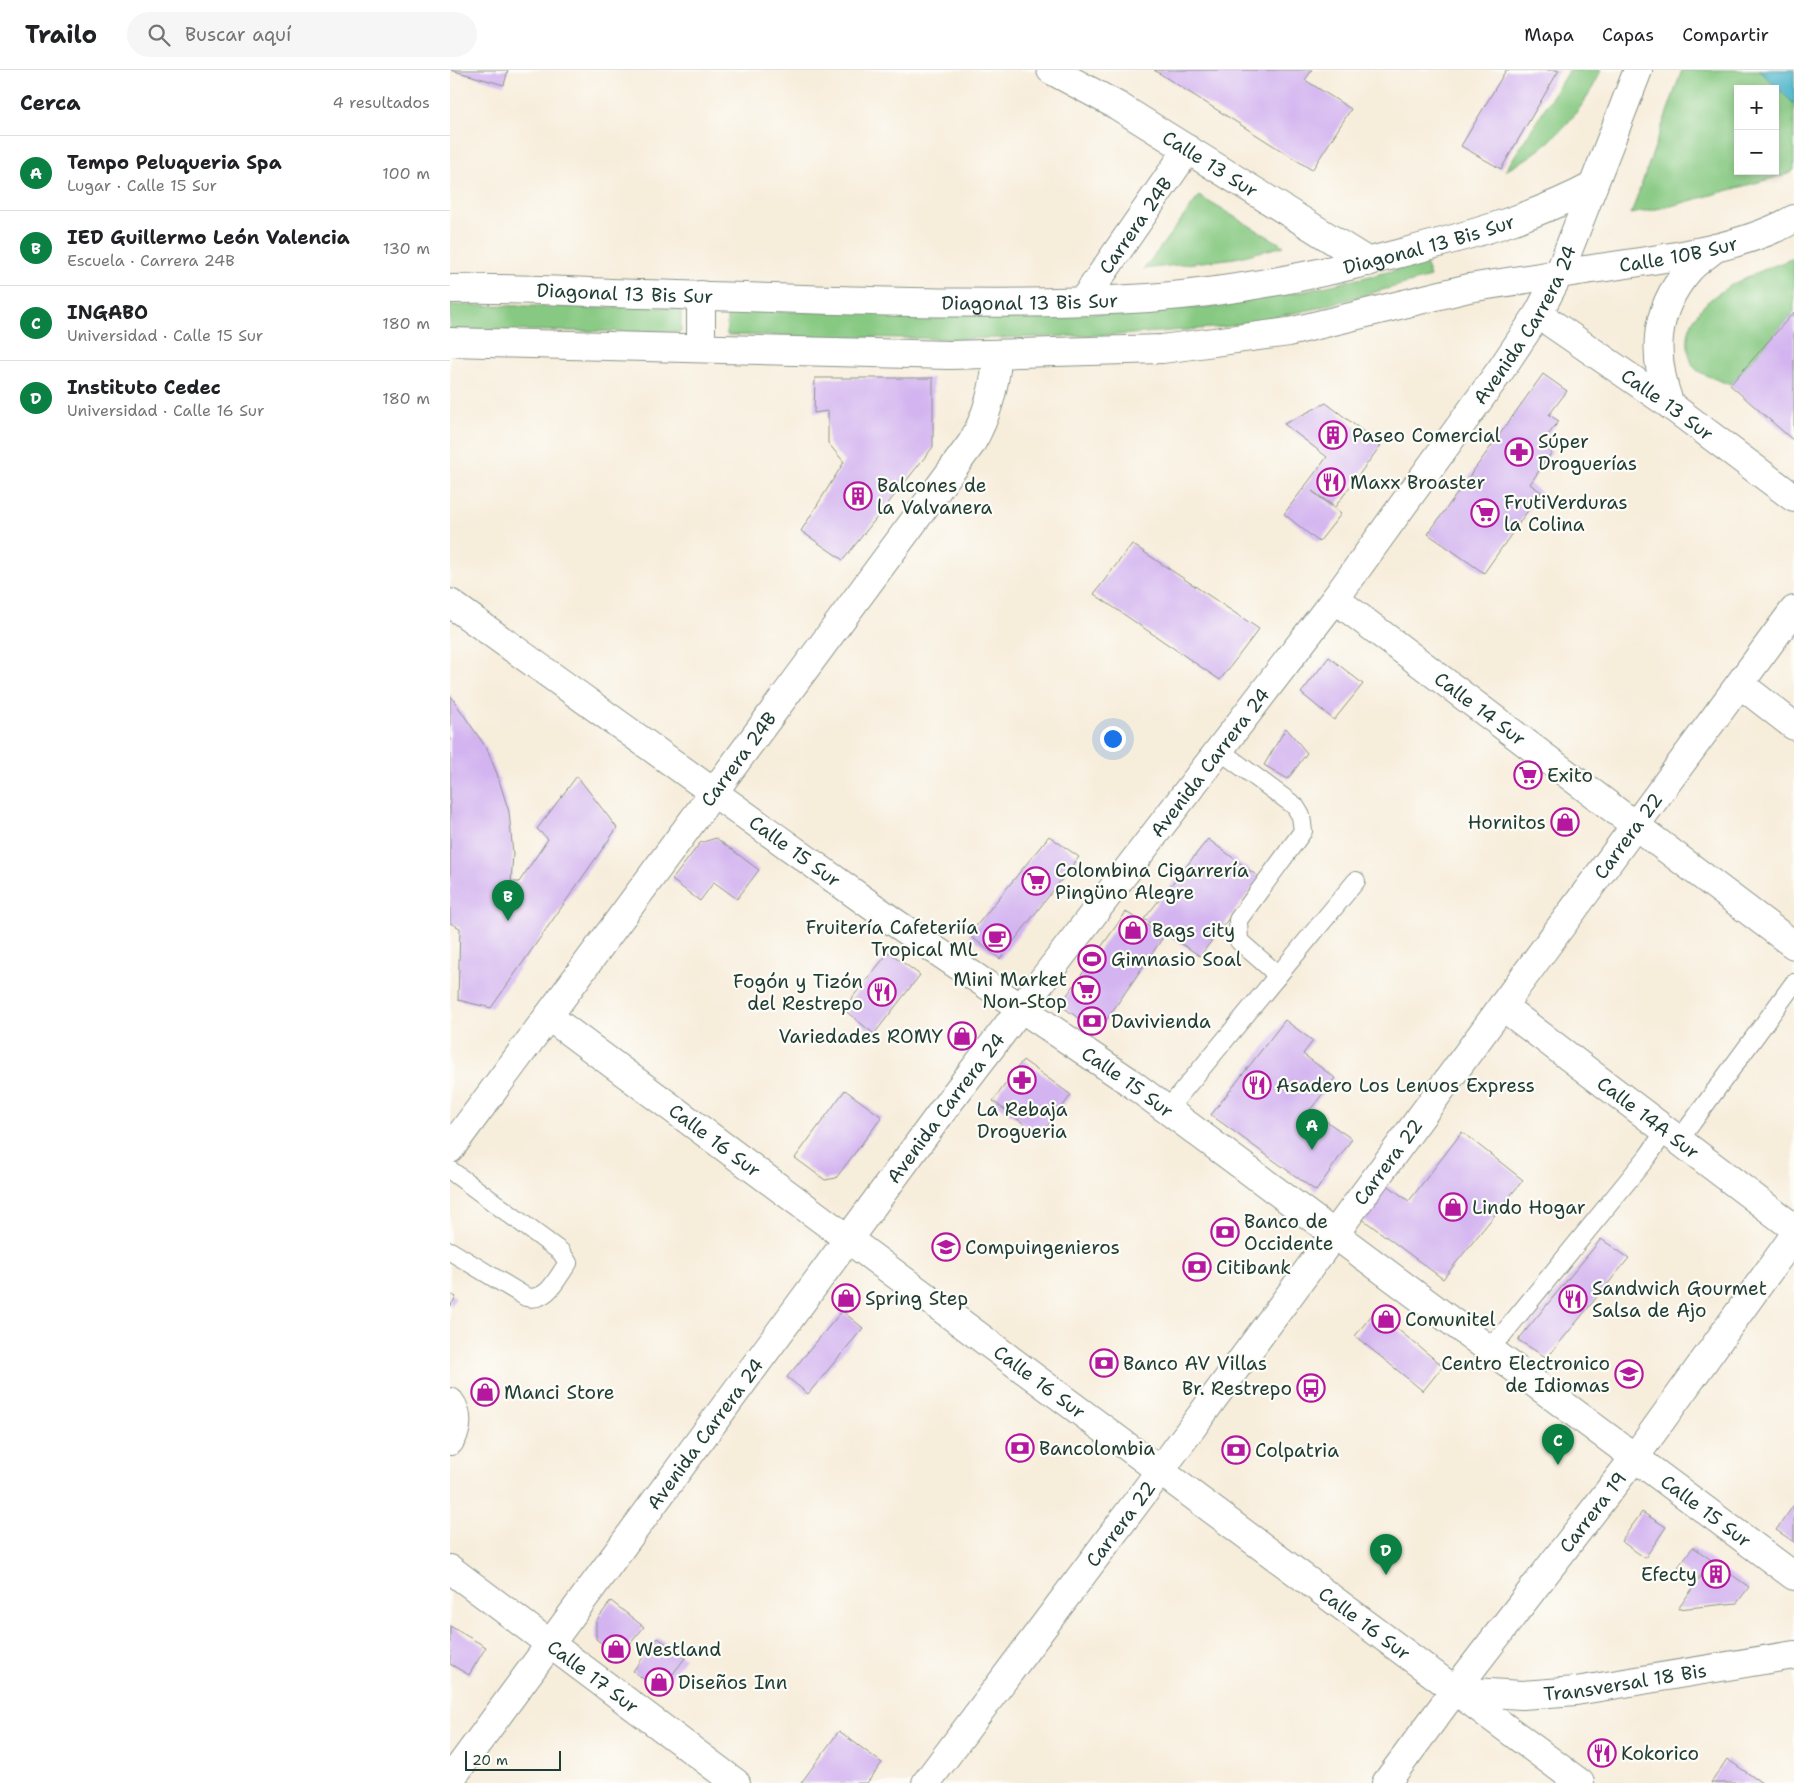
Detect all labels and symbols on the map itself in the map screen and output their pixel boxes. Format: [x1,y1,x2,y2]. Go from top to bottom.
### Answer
street label: Calle 13 Sur [1158,125,1263,203]
street label: Carrera 24B [1093,172,1178,279]
street label: Diagonal 13 Bis Sur [1341,209,1518,280]
street label: Calle 10B Sur [1618,231,1741,278]
street label: Avenida Carrera 24 [1468,242,1582,410]
street label: Diagonal 13 Bis Sur [536,278,714,309]
street label: Diagonal 13 Bis Sur [941,288,1119,316]
street label: Calle 13 Sur [1616,363,1719,447]
building icon: Paseo Comercial [1318,420,1348,450]
place label: Paseo Comercial [1352,423,1501,448]
place label: Súper Droguerías [1538,429,1637,476]
pharmacy icon: Súper Droguerías [1504,437,1534,467]
restaurant icon: Maxx Broaster [1316,467,1346,497]
place label: Maxx Broaster [1350,470,1485,495]
place label: Balcones de la Valvanera [877,473,992,520]
building icon: Balcones de la Valvanera [843,481,873,511]
place label: FrutiVerduras la Colina [1504,490,1628,537]
supermarket icon: FrutiVerduras la Colina [1470,498,1500,528]
street label: Calle 14 Sur [1429,666,1531,752]
street label: Avenida Carrera 24 [1145,683,1275,842]
street label: Carrera 24B [695,707,782,812]
your location [1100,726,1126,752]
supermarket icon: Exito [1513,760,1543,790]
place label: Exito [1547,763,1593,788]
street label: Carrera 22 [1588,788,1668,884]
shop icon: Hornitos [1550,807,1580,837]
street label: Calle 15 Sur [744,810,846,893]
place label: Hornitos [1468,810,1546,835]
place label: Colombina Cigarrería Pingüno Alegre [1055,858,1249,905]
supermarket icon: Colombina Cigarrería Pingüno Alegre [1021,866,1051,896]
pin: B [492,880,524,921]
place label: Fruitería Cafeteriía Tropical ML [806,915,978,962]
shop icon: Bags city [1118,915,1148,945]
place label: Bags city [1152,918,1235,943]
cafe icon: Fruitería Cafeteriía Tropical ML [982,923,1012,953]
sports icon: Gimnasio Soal [1077,944,1107,974]
place label: Gimnasio Soal [1111,947,1242,972]
place label: Mini Market Non-Stop [953,967,1067,1014]
place label: Fogón y Tizón del Restrepo [733,969,863,1016]
supermarket icon: Mini Market Non-Stop [1071,975,1101,1005]
restaurant icon: Fogón y Tizón del Restrepo [867,977,897,1007]
bank icon: Davivienda [1077,1006,1107,1036]
place label: Davivienda [1111,1009,1211,1034]
shop icon: Variedades ROMY [947,1021,977,1051]
place label: Variedades ROMY [778,1024,944,1049]
street label: Avenida Carrera 24 [881,1028,1011,1189]
street label: Calle 15 Sur [1077,1041,1179,1124]
pharmacy icon: La Rebaja Drogueria [1007,1065,1037,1095]
restaurant icon: Asadero Los Lenuos Express [1242,1070,1272,1100]
street label: Calle 14A Sur [1592,1071,1704,1165]
place label: Asadero Los Lenuos Express [1276,1073,1535,1098]
place label: La Rebaja Drogueria [976,1097,1068,1144]
street label: Calle 16 Sur [664,1098,766,1183]
pin: A [1296,1109,1328,1150]
street label: Carrera 22 [1348,1114,1428,1210]
shop icon: Lindo Hogar [1438,1192,1468,1222]
place label: Lindo Hogar [1472,1195,1586,1220]
place label: Banco de Occidente [1244,1209,1333,1256]
bank icon: Banco de Occidente [1210,1217,1240,1247]
school or university icon: Compuingenieros [931,1232,961,1262]
place label: Compuingenieros [965,1235,1120,1260]
bank icon: Citibank [1182,1252,1212,1282]
place label: Citibank [1216,1255,1291,1280]
place label: Sandwich Gourmet Salsa de Ajo [1592,1276,1767,1323]
shop icon: Spring Step [831,1283,861,1313]
restaurant icon: Sandwich Gourmet Salsa de Ajo [1558,1284,1588,1314]
place label: Spring Step [865,1286,968,1311]
shop icon: Comunitel [1371,1304,1401,1334]
place label: Comunitel [1405,1307,1496,1332]
street label: Calle 16 Sur [988,1339,1091,1424]
bank icon: Banco AV Villas [1089,1348,1119,1378]
place label: Banco AV Villas [1123,1351,1267,1376]
place label: Centro Electronico de Idiomas [1441,1351,1610,1398]
street label: Avenida Carrera 24 [641,1353,769,1515]
school or university icon: Centro Electronico de Idiomas [1614,1359,1644,1389]
bus stop icon: Br. Restrepo [1296,1373,1326,1403]
place label: Br. Restrepo [1182,1376,1292,1401]
shop icon: Manci Store [470,1377,500,1407]
place label: Manci Store [504,1380,615,1405]
pin: C [1542,1424,1574,1465]
bank icon: Bancolombia [1005,1433,1035,1463]
bank icon: Colpatria [1221,1435,1251,1465]
place label: Bancolombia [1039,1436,1155,1461]
place label: Colpatria [1255,1438,1339,1463]
street label: Carrera 19 [1554,1467,1632,1558]
street label: Calle 15 Sur [1655,1469,1756,1553]
street label: Carrera 22 [1080,1476,1161,1572]
pin: D [1370,1534,1402,1575]
building icon: Efecty [1701,1559,1731,1589]
place label: Efecty [1641,1562,1697,1587]
street label: Calle 16 Sur [1313,1581,1416,1666]
street label: Calle 17 Sur [542,1634,644,1719]
shop icon: Westland [601,1634,631,1664]
place label: Westland [635,1637,721,1662]
street label: Transversal 18 Bis [1542,1658,1709,1706]
shop icon: Diseños Inn [644,1667,674,1697]
place label: Diseños Inn [678,1670,787,1695]
restaurant icon: Kokorico [1587,1738,1617,1768]
place label: Kokorico [1621,1741,1699,1766]
scale bar [465,1748,561,1771]

